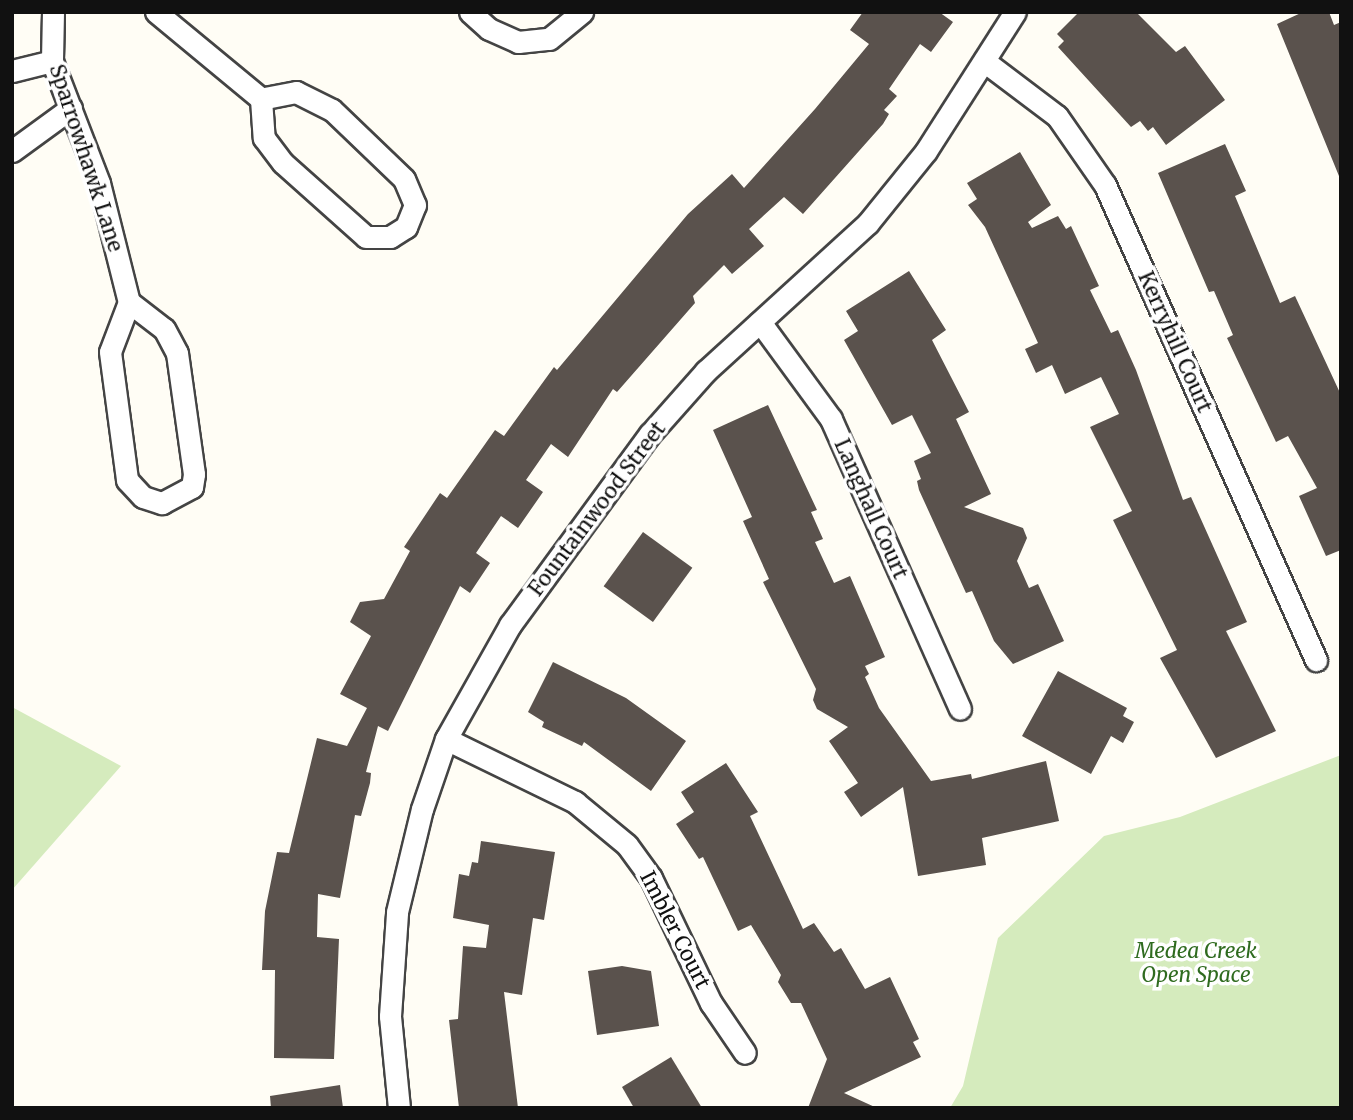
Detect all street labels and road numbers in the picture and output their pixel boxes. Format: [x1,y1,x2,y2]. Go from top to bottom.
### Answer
street label: Sparrowhawk Lane [44,61,128,255]
street label: Kerryhill Court [1133,268,1217,416]
street label: Fountainwood Street [523,417,671,601]
street label: Langhall Court [829,435,913,583]
street label: Imbler Court [635,867,715,993]

